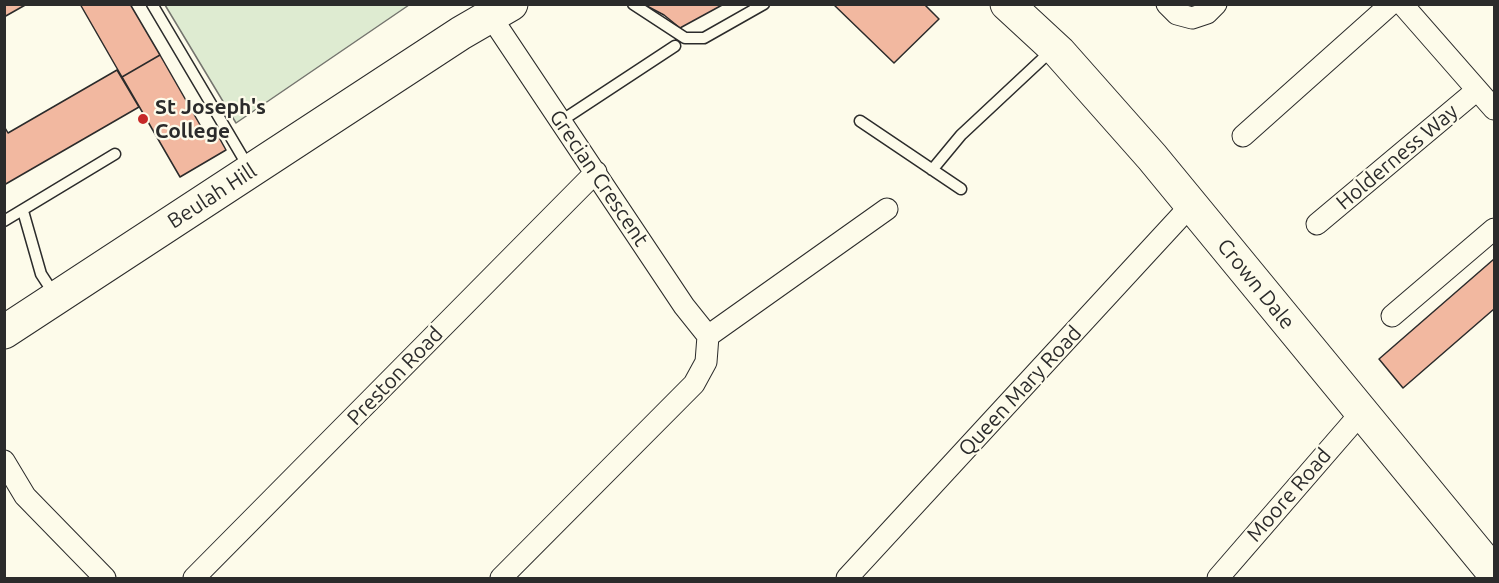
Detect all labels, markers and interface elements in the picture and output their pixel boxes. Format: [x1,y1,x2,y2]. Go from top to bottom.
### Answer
place label: St Joseph's College [155,94,266,144]
street label: Holderness Way [1331,99,1463,215]
street label: Grecian Crescent [544,105,654,251]
marker: St Joseph's College [136,112,150,126]
street label: Beulah Hill [163,158,261,234]
street label: Crown Dale [1212,234,1300,334]
street label: Queen Mary Road [953,321,1087,461]
street label: Preston Road [342,322,448,430]
street label: Moore Road [1242,443,1336,547]

